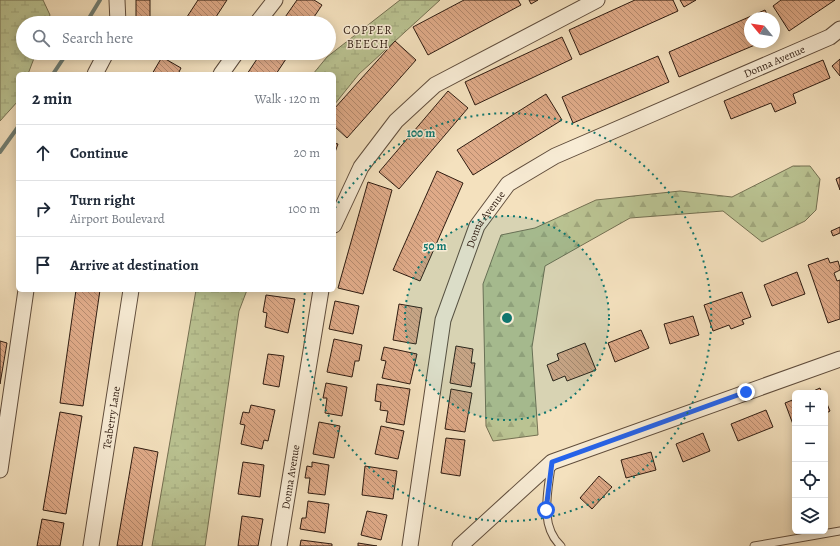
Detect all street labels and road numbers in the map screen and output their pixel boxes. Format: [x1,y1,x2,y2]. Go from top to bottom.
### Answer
street label: Donna Avenue [741,42,807,82]
street label: Donna Avenue [463,188,509,250]
street label: Teaberry Lane [99,385,124,450]
street label: Donna Avenue [278,443,304,510]

